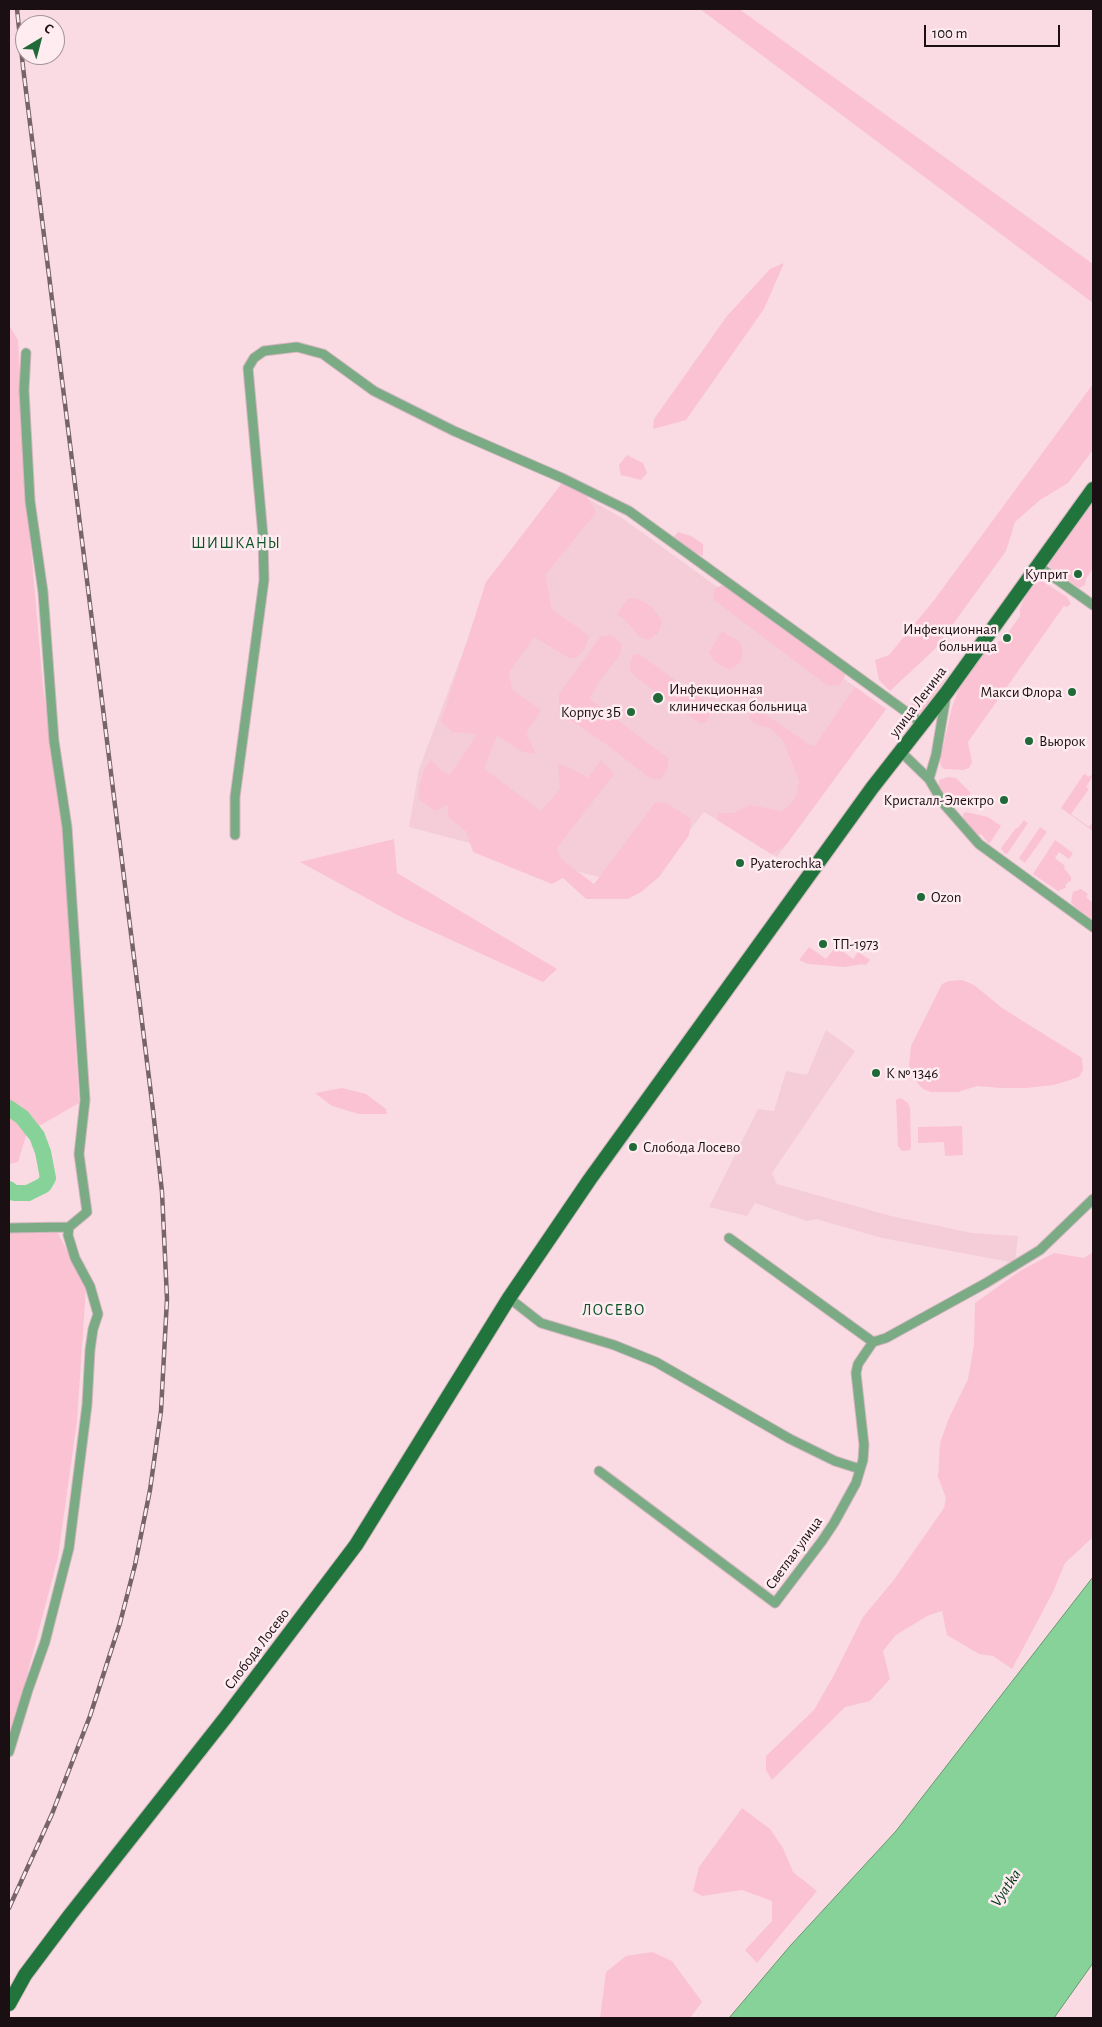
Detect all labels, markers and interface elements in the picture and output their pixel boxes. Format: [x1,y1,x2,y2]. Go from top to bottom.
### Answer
north arrow [15,15,65,65]
scale bar [927,15,1063,47]
text: С [41,21,56,37]
text: 100 m [932,26,967,41]
district label: ШИШКАНЫ [190,533,282,553]
place label: Куприт [1025,565,1068,583]
marker: Куприт [1072,568,1084,580]
place label: Инфекционная больница [903,620,997,655]
marker: Инфекционная больница [1001,632,1013,644]
street label: улица Ленина [885,663,951,741]
place label: Инфекционная клиническая больница [669,680,807,715]
place label: Макси Флора [980,683,1062,701]
marker: Макси Флора [1066,686,1078,698]
marker: Инфекционная клиническая больница [651,691,665,705]
place label: Корпус 3Б [561,703,621,721]
marker: Корпус 3Б [625,706,637,718]
place label: Вьюрок [1039,732,1085,750]
marker: Вьюрок [1023,735,1035,747]
place label: Кристалл-Электро [884,791,994,809]
marker: Кристалл-Электро [998,794,1010,806]
place label: Pyaterochka [750,854,822,872]
marker: Pyaterochka [734,857,746,869]
place label: Ozon [931,888,961,906]
marker: Ozon [915,891,927,903]
place label: ТП-1973 [833,935,879,953]
marker: ТП-1973 [817,938,829,950]
place label: К № 1346 [886,1064,938,1082]
marker: К № 1346 [870,1067,882,1079]
place label: Слобода Лосево [643,1138,740,1156]
marker: Слобода Лосево [627,1141,639,1153]
district label: ЛОСЕВО [582,1300,646,1320]
street label: Светлая улица [761,1513,827,1593]
street label: Слобода Лосево [221,1605,293,1693]
water label: Vyatka [987,1866,1025,1910]

